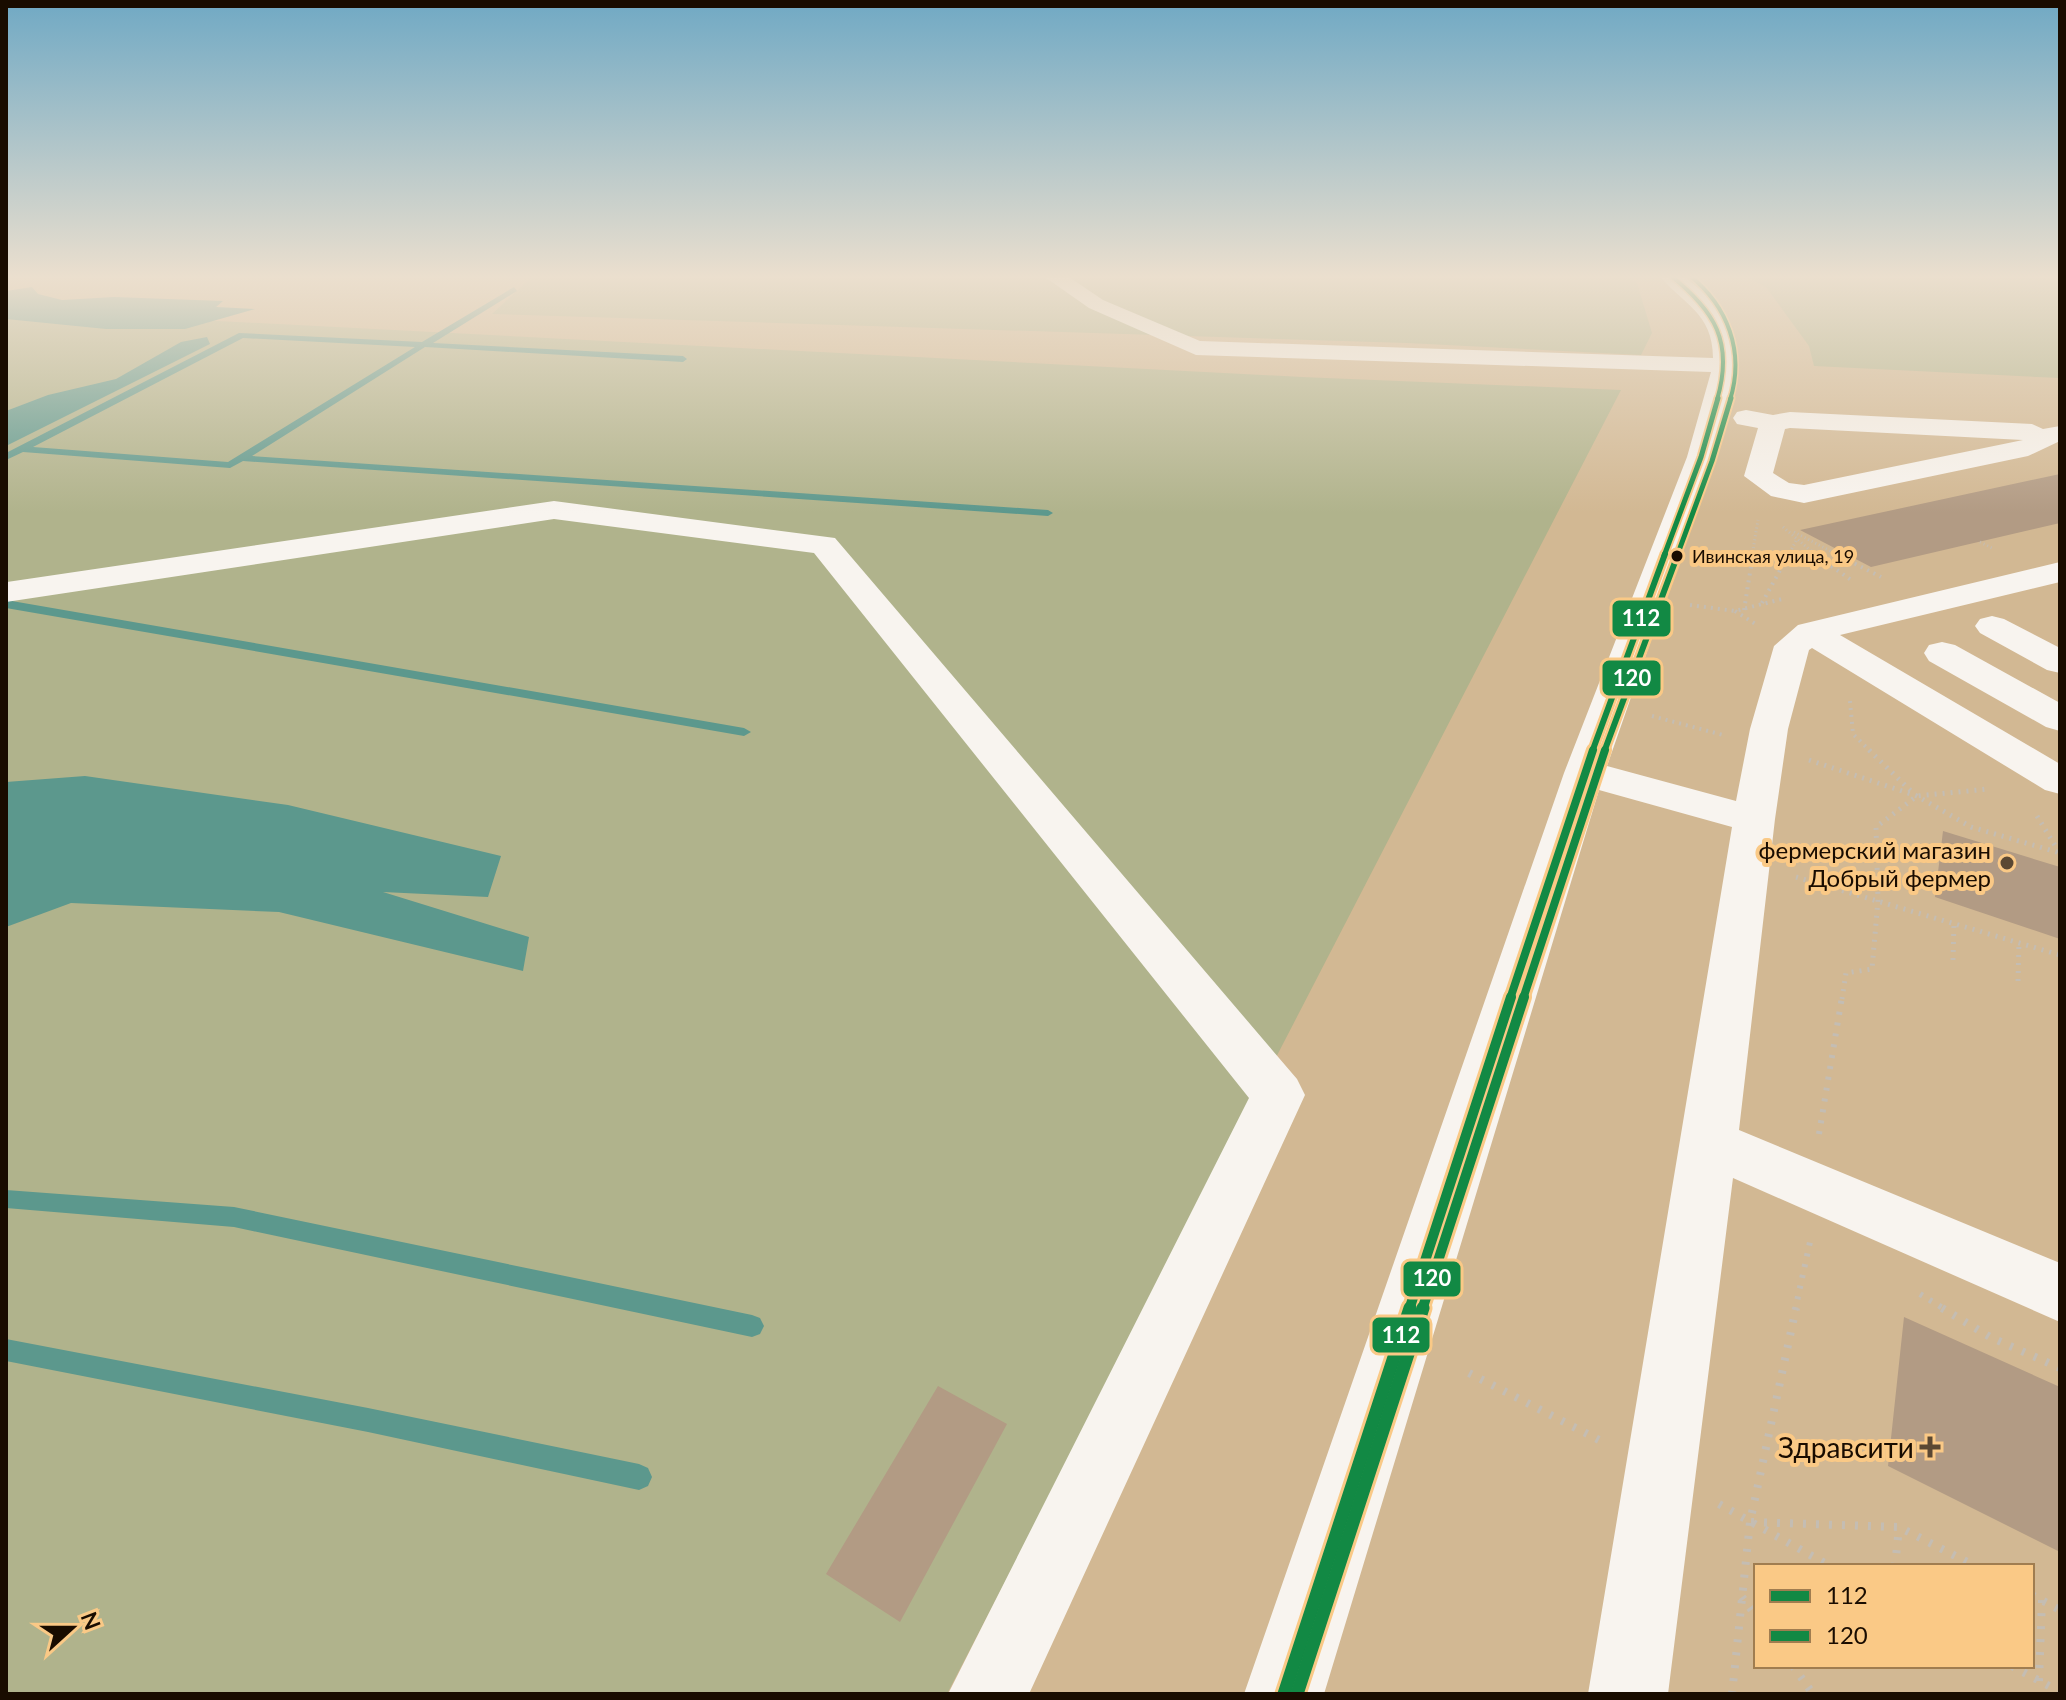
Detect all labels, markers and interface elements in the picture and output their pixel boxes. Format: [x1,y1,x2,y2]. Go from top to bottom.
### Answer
place label: Ивинская улица, 19 [1692,545,1854,567]
marker: Ивинская улица, 19 [1669,548,1685,564]
line badge: 112 [1611,599,1672,638]
text: 112 [1622,604,1660,631]
line badge: 120 [1601,659,1662,697]
text: 120 [1613,664,1651,691]
place label: фермерский магазин Добрый фермер [1759,835,1991,892]
marker: фермерский магазин Добрый фермер [1998,854,2016,872]
line badge: 120 [1402,1260,1462,1298]
text: 120 [1413,1264,1451,1291]
line badge: 112 [1371,1316,1431,1354]
text: 112 [1382,1321,1420,1348]
place label: Здравсити [1778,1430,1914,1464]
marker: Здравсити [1921,1438,1939,1456]
legend [1754,1564,2034,1668]
text: 112 [1826,1580,1868,1609]
north arrow [32,1588,112,1668]
text: N [75,1608,107,1633]
text: 120 [1826,1620,1868,1649]

